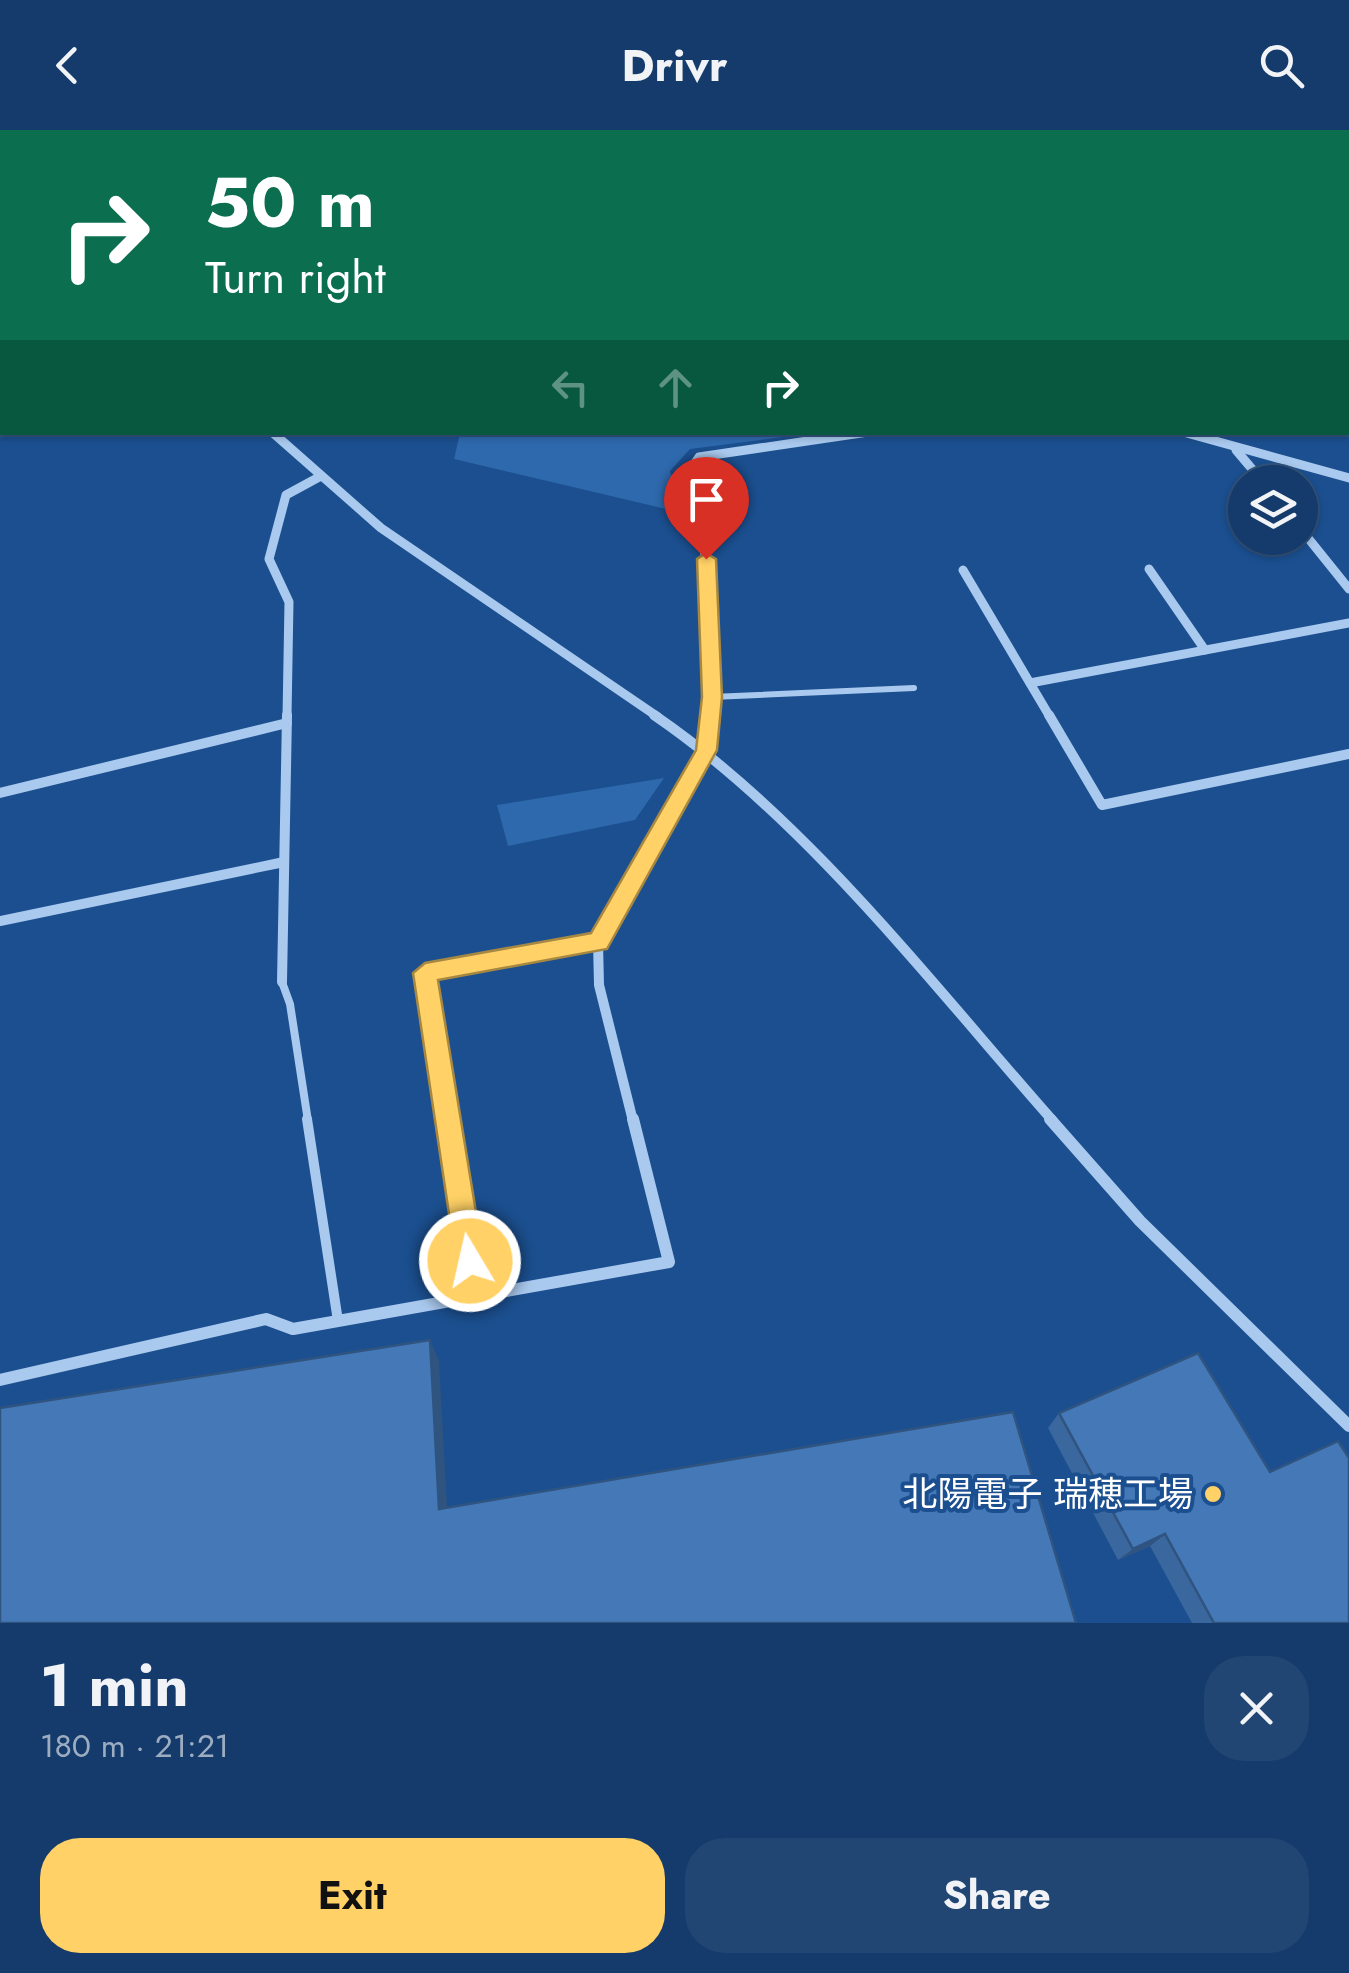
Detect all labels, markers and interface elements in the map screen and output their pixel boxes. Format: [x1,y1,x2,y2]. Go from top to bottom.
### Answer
text: Drivr [621,33,728,98]
icon: back [40,38,95,93]
icon: search [1254,38,1309,93]
text: 50 m [205,152,375,253]
icon: right [40,170,170,300]
text: Turn right [205,245,386,310]
icon: left [543,360,598,415]
icon: ahead [648,360,703,415]
icon: right [753,360,808,415]
pin [664,457,749,560]
map controls [1228,465,1318,555]
button: layers [1228,465,1318,555]
icon: arrive [679,472,734,527]
position arrow [418,1209,522,1313]
place label: 北陽電子 瑞穂工場 [902,1469,1193,1519]
marker: 北陽電子 瑞穂工場 [1202,1483,1224,1505]
text: 1 min [40,1642,189,1729]
button: close [1204,1656,1309,1761]
text: 180 m · 21:21 [40,1723,229,1769]
button: Exit [40,1838,665,1953]
button: Share [685,1838,1309,1953]

